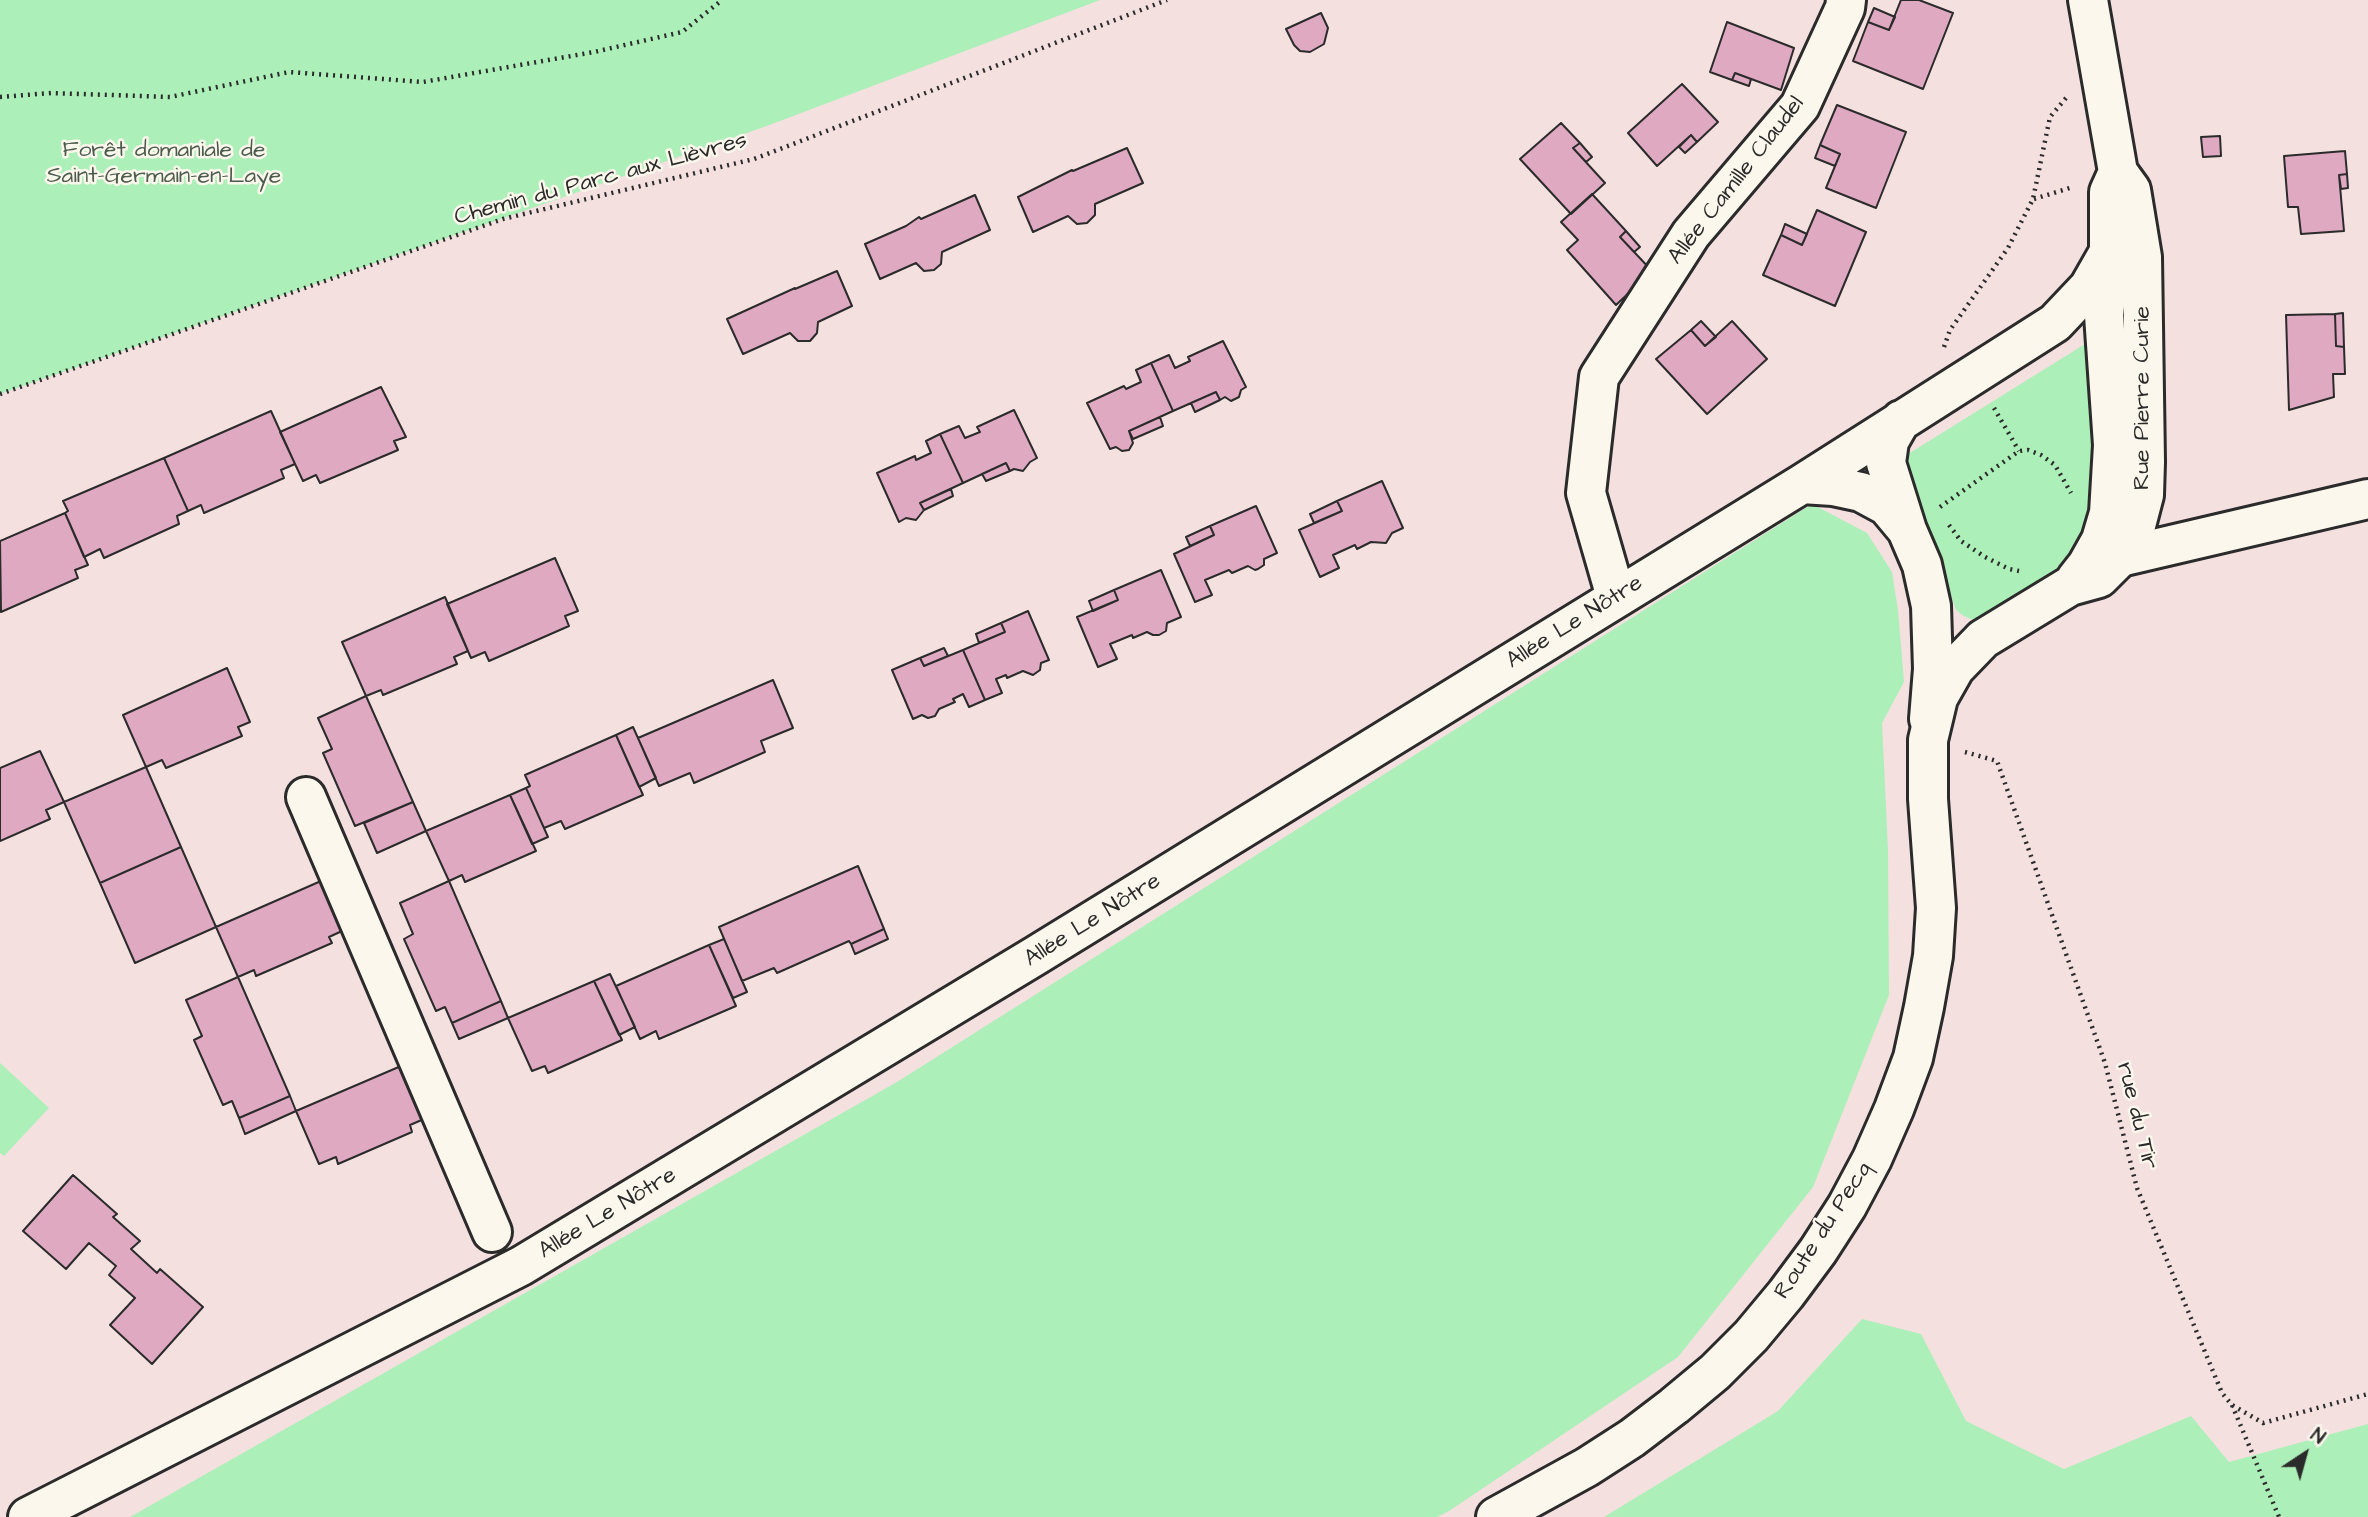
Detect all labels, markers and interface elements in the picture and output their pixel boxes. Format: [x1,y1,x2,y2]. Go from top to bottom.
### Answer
street label: Allée Camille Claudel [1663,92,1811,270]
street label: Chemin du Parc aux Lièvres [452,128,750,232]
park label: Forêt domaniale de Saint-Germain-en-Laye [47,137,281,191]
street label: Rue Pierre Curie [2129,306,2157,490]
street label: Allée Le Nôtre [1502,570,1648,676]
street label: Allée Le Nôtre [1020,868,1166,974]
street label: rue du Tir [2109,1060,2163,1172]
street label: Route du Pecq [1769,1157,1879,1305]
street label: Allée Le Nôtre [534,1162,682,1266]
north arrow [2270,1419,2340,1489]
text: N [2305,1422,2330,1451]

